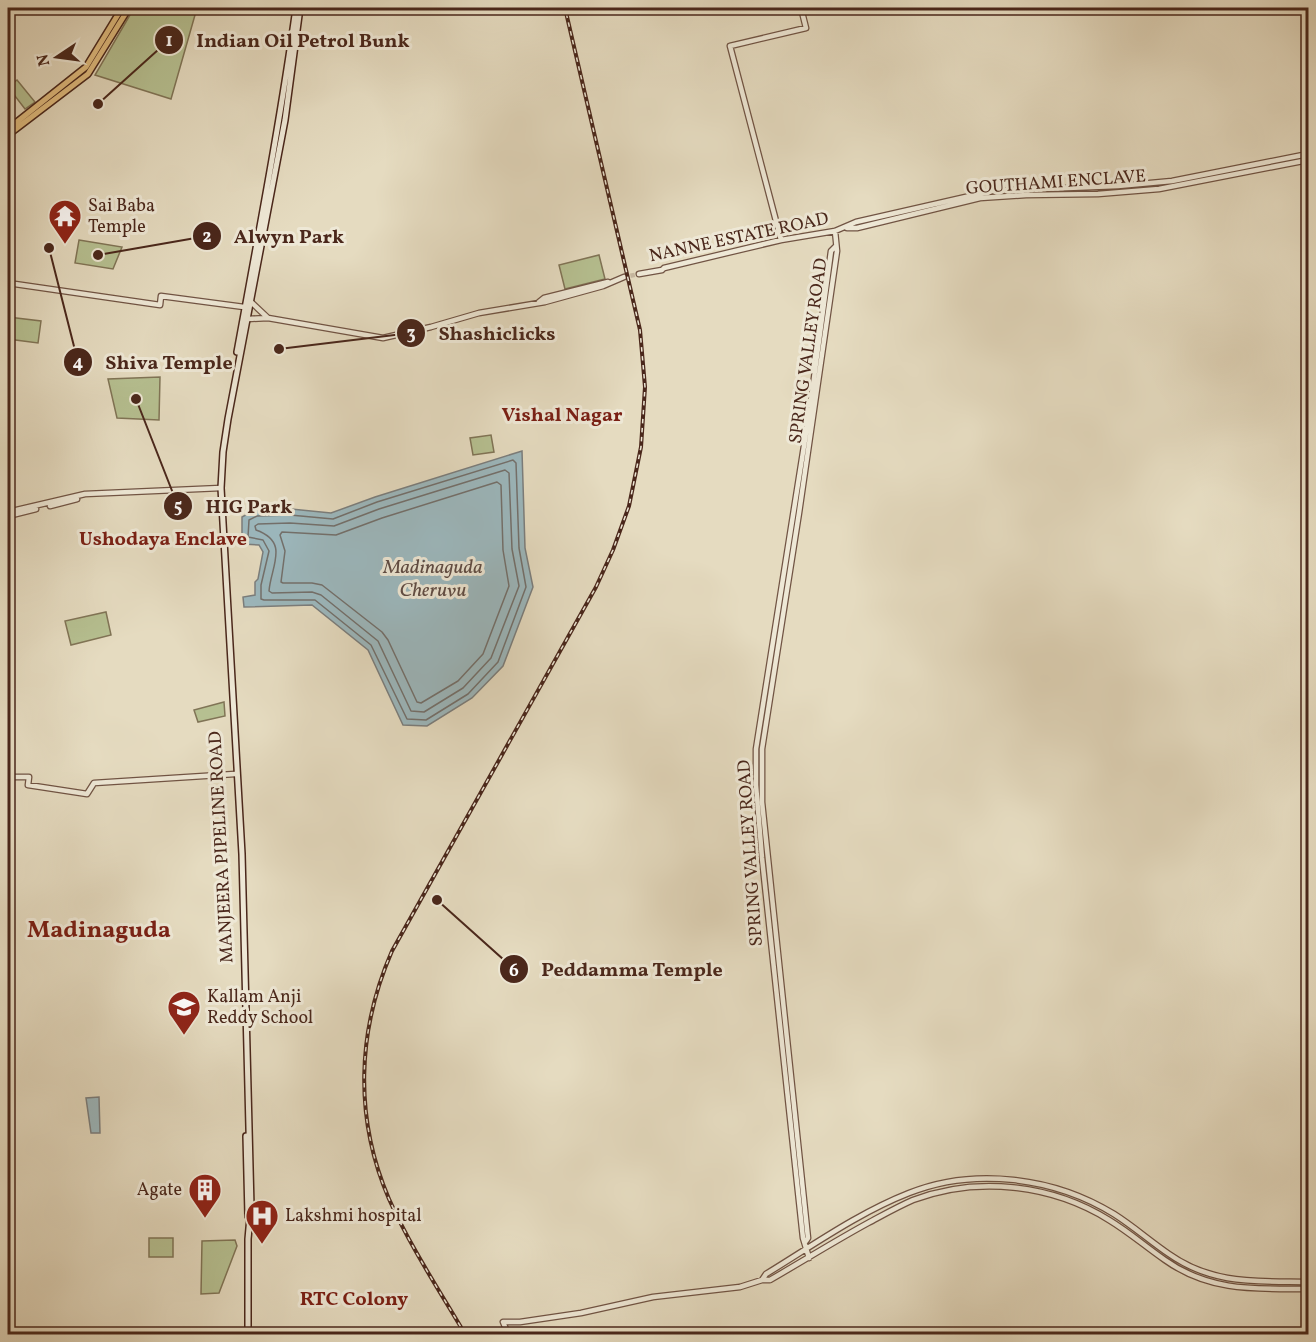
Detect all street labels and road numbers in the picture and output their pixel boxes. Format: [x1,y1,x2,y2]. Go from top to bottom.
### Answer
street label: GOUTHAMI ENCLAVE [965,164,1147,202]
street label: NANNE ESTATE ROAD [647,207,831,269]
street label: SPRING VALLEY ROAD [784,257,834,445]
street label: MANJEERA PIPELINE ROAD [203,730,241,964]
street label: SPRING VALLEY ROAD [732,759,770,947]

